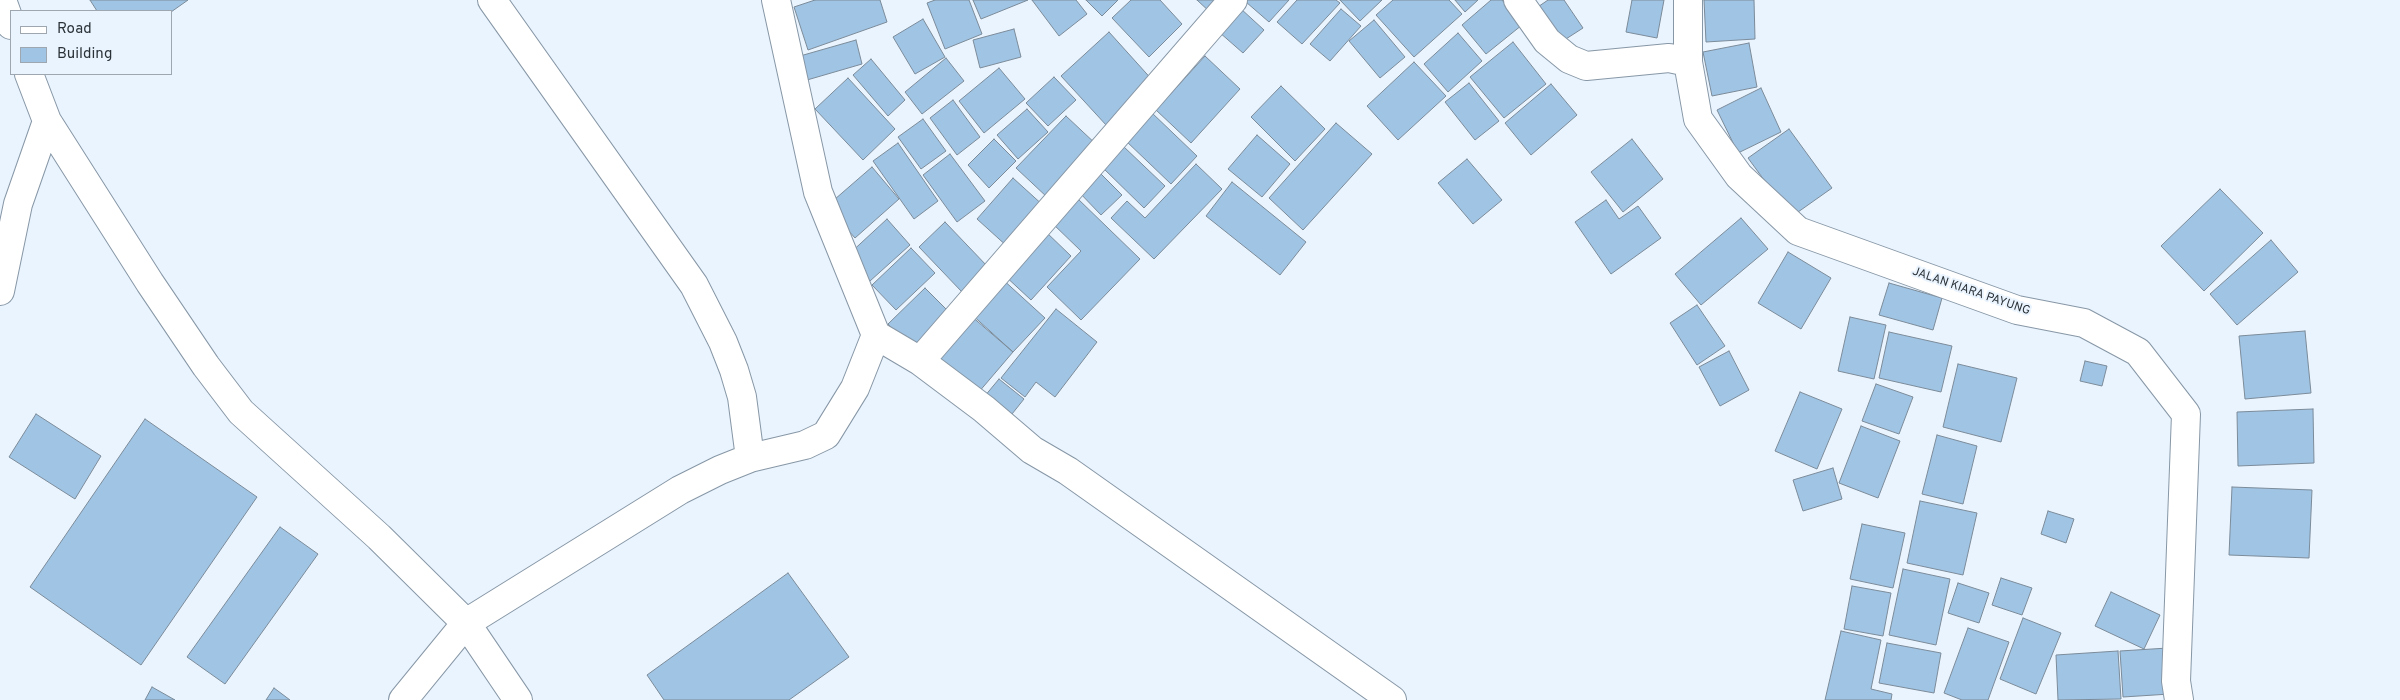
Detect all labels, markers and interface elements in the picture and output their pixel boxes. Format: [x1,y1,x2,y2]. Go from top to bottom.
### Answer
legend [10,10,172,75]
text: Road [57,20,92,39]
text: Building [57,45,112,64]
street label: JALAN KIARA PAYUNG [1910,265,2032,319]

